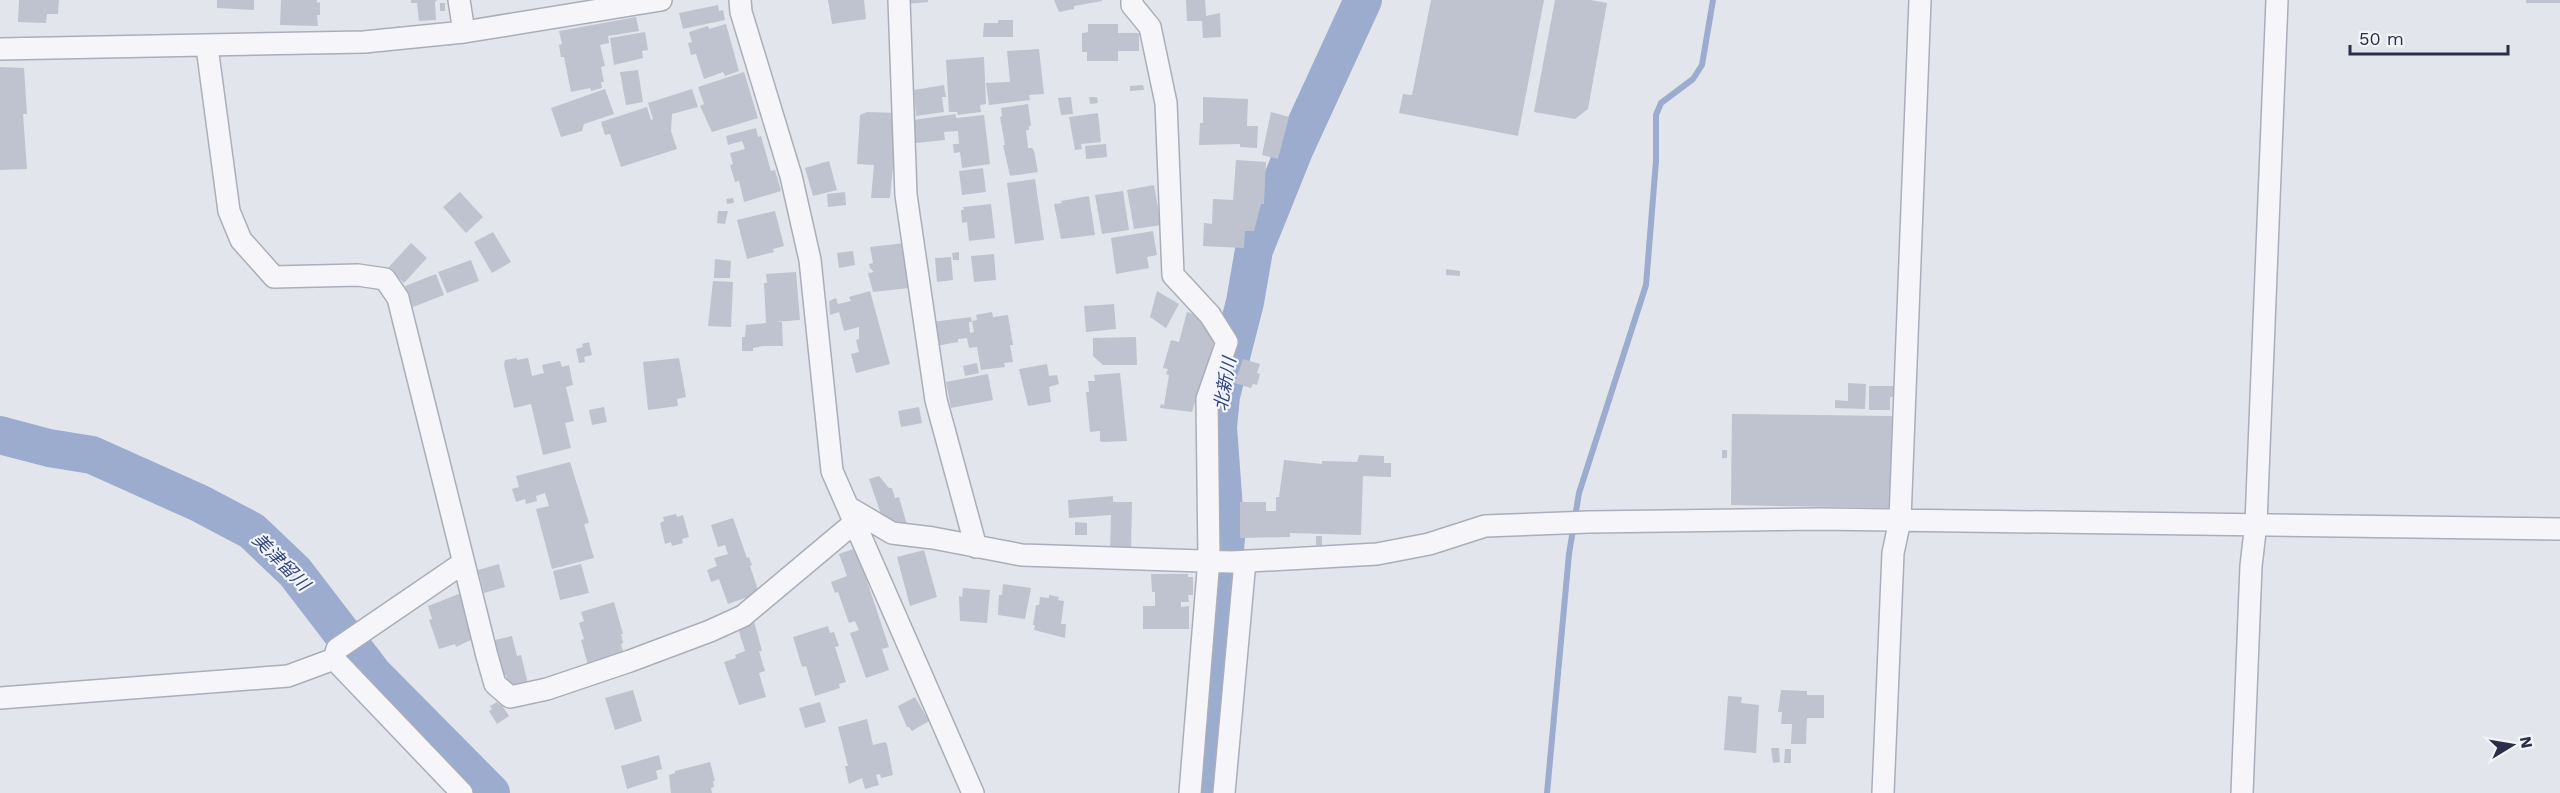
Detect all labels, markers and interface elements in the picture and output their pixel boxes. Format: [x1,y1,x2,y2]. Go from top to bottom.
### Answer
scale bar [2350,18,2508,56]
text: 50 m [2359,28,2404,49]
water label: 北新川 [1209,354,1240,412]
water label: 美津留川 [248,529,316,596]
north arrow [2482,715,2542,775]
text: N [2516,735,2537,750]

